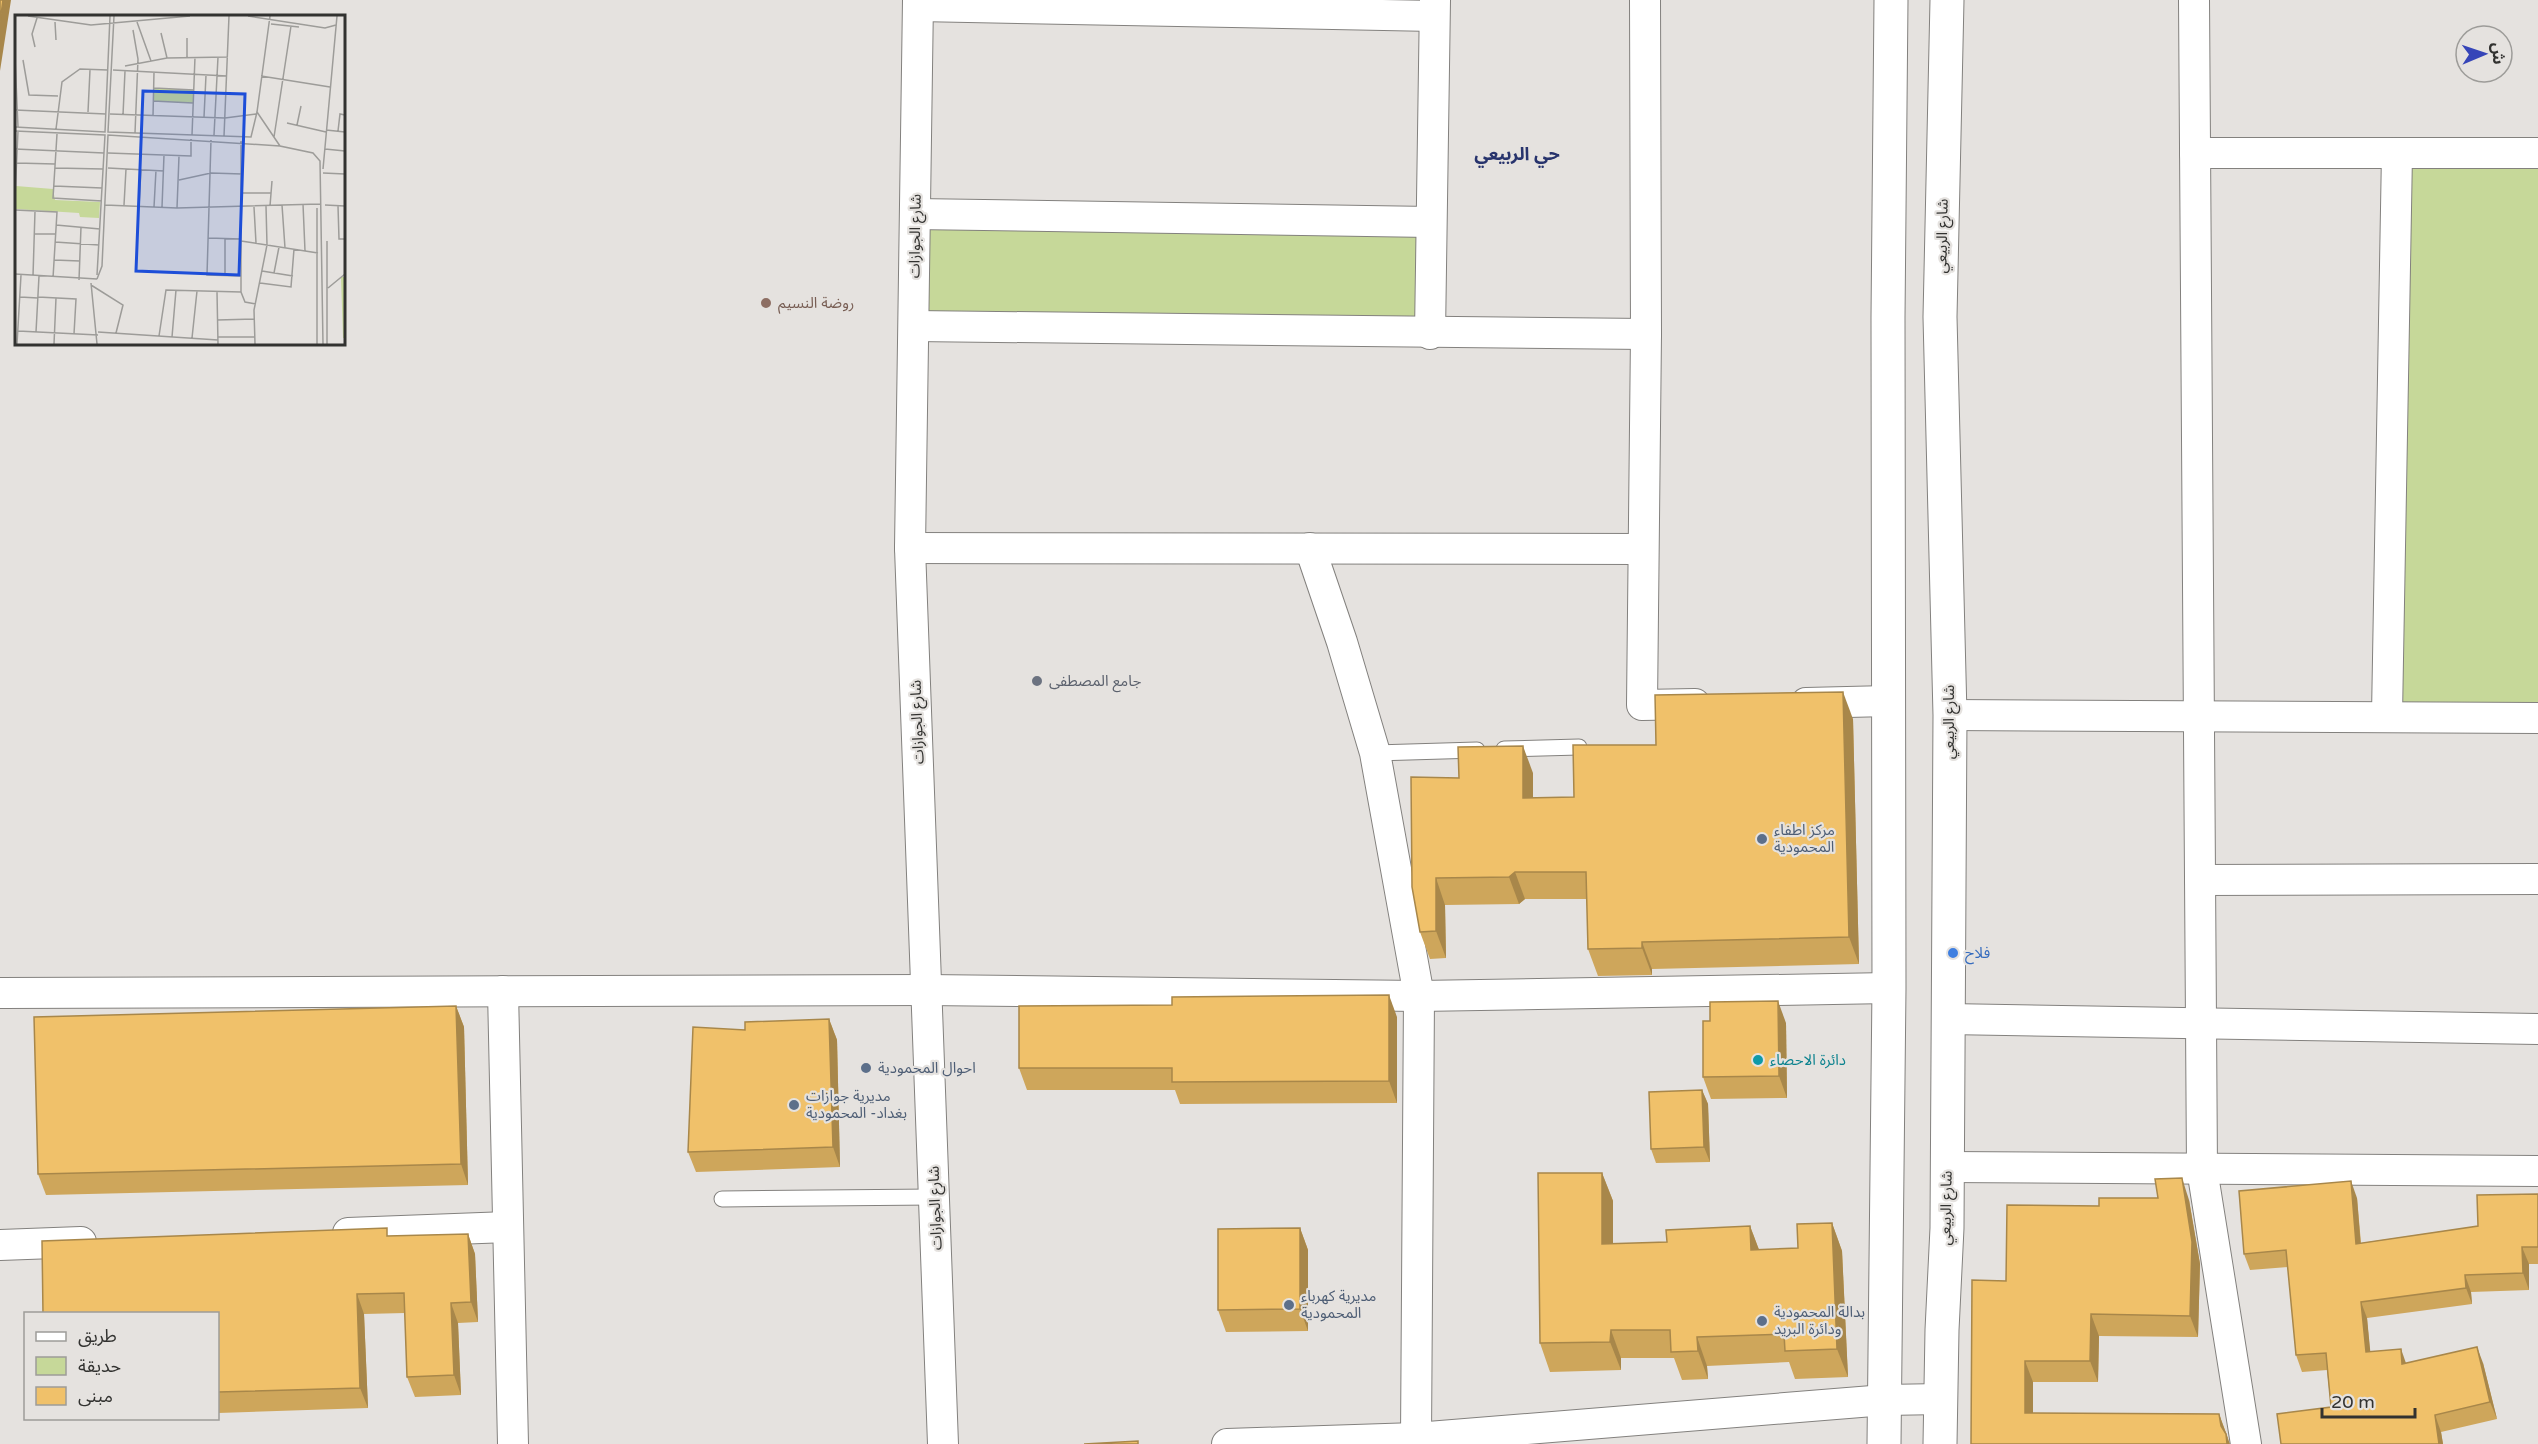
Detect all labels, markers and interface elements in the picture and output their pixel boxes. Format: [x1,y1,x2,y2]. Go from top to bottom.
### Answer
inset map [15,15,345,345]
north arrow [2454,24,2514,84]
text: ش [2488,42,2508,65]
district label: حي الربيعي [1474,143,1560,168]
street label: شارع الجوازات [905,193,928,278]
street label: شارع الربيعي [1932,198,1955,274]
place label: روضة النسيم [778,294,854,314]
marker: روضة النسيم [759,296,773,310]
place label: جامع المصطفى [1049,672,1142,693]
marker: جامع المصطفى [1030,674,1044,688]
street label: شارع الجوازات [907,679,930,764]
street label: شارع الربيعي [1940,684,1961,759]
place label: مركز اطفاء المحمودية [1774,821,1835,856]
marker: مركز اطفاء المحمودية [1755,832,1769,846]
place label: فلاح [1965,944,1991,965]
marker: فلاح [1946,946,1960,960]
place label: دائرة الاحصاء [1770,1051,1846,1069]
marker: دائرة الاحصاء [1751,1053,1765,1067]
place label: احوال المحمودية [878,1059,976,1077]
marker: احوال المحمودية [859,1061,873,1075]
place label: مديرية جوازات بغداد- المحمودية [806,1087,907,1122]
marker: مديرية جوازات بغداد- المحمودية [787,1098,801,1112]
street label: شارع الجوازات [925,1165,948,1250]
street label: شارع الربيعي [1936,1170,1959,1246]
place label: مديرية كهرباء المحمودية [1301,1287,1376,1322]
marker: مديرية كهرباء المحمودية [1282,1298,1296,1312]
place label: بدالة المحمودية ودائرة البريد [1774,1303,1865,1338]
legend [24,1312,219,1420]
marker: بدالة المحمودية ودائرة البريد [1755,1314,1769,1328]
text: طريق [78,1325,117,1347]
text: حديقة [78,1355,121,1377]
scale bar [2322,1381,2415,1419]
text: مبنى [78,1385,113,1407]
text: 20 m [2331,1391,2375,1413]

